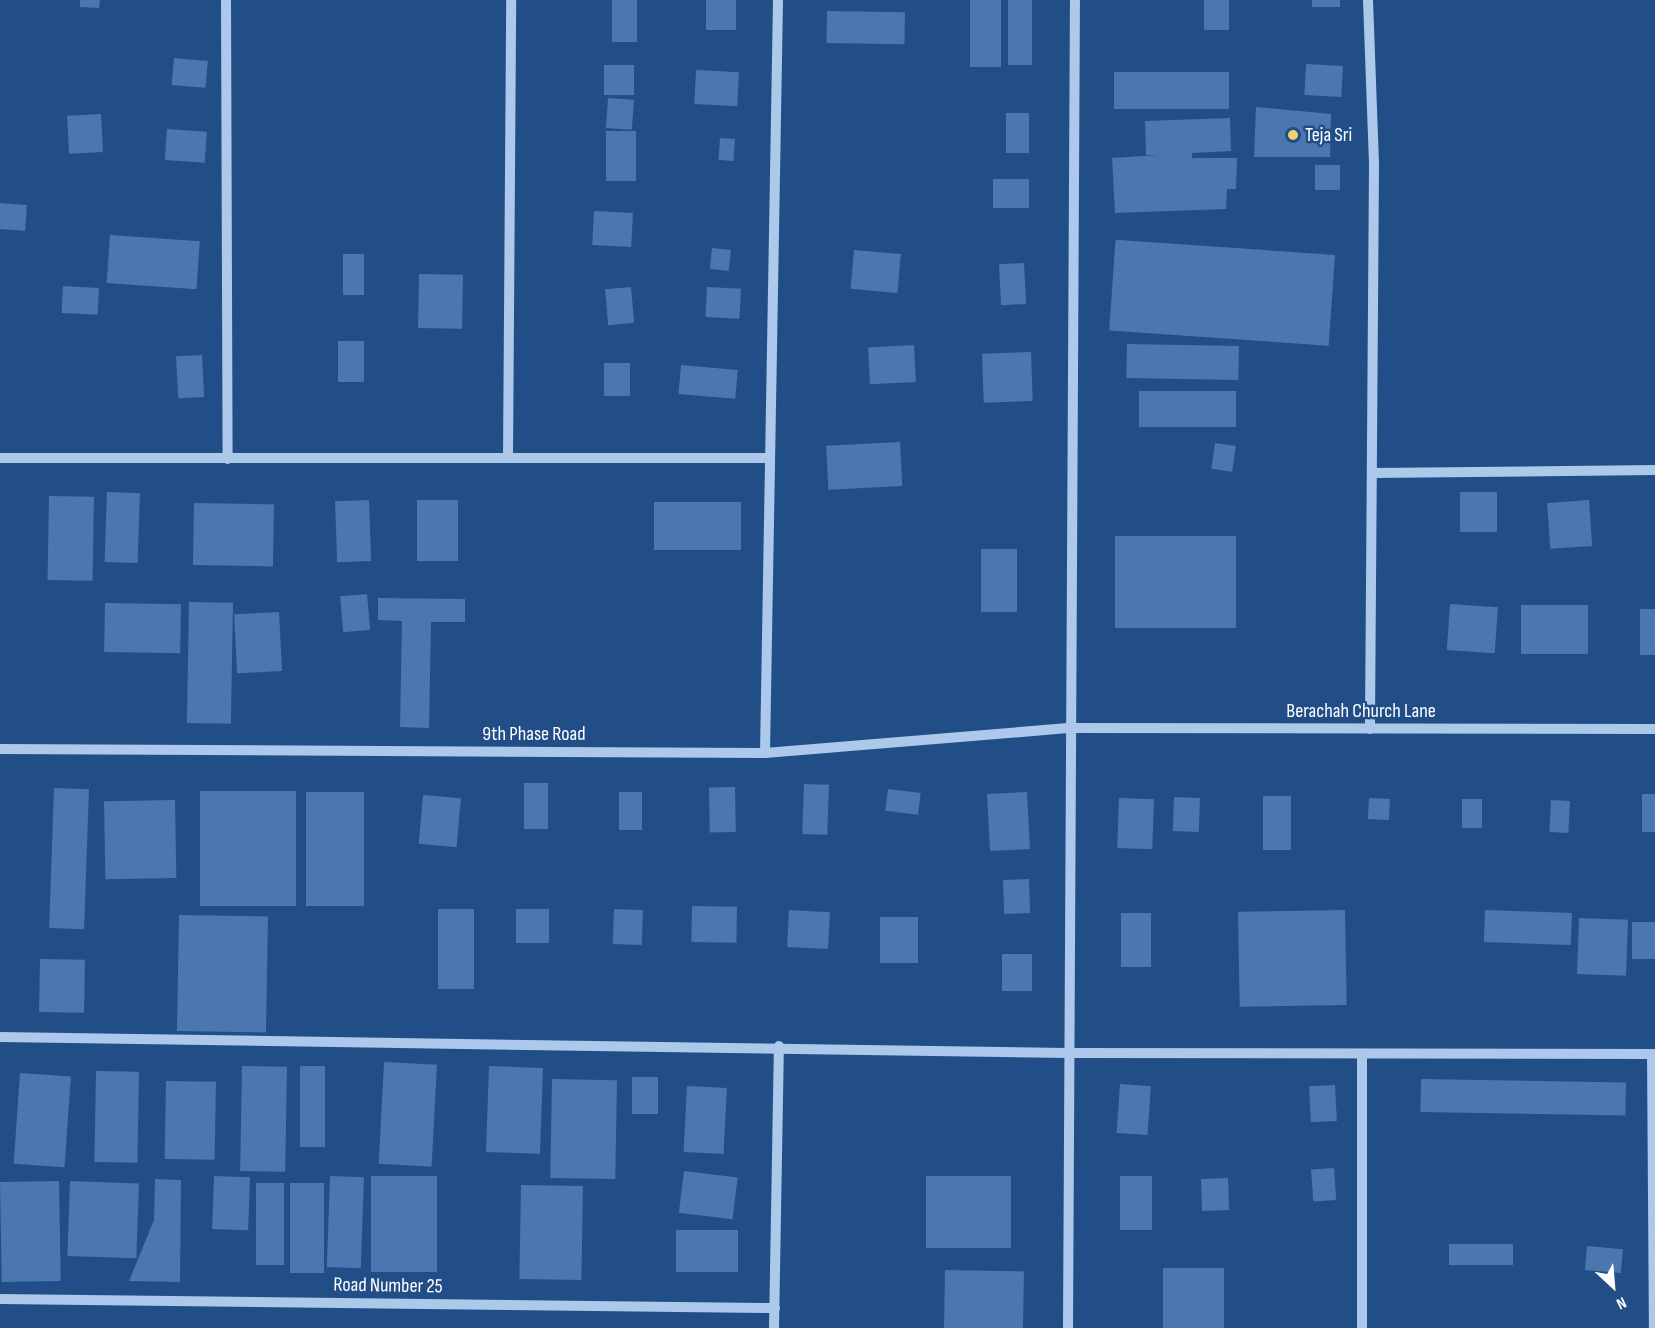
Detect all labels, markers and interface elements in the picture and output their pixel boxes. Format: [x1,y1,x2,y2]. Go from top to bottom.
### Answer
place label: Teja Sri [1305,123,1352,147]
marker: Teja Sri [1286,128,1300,142]
street label: Berachah Church Lane [1286,699,1436,723]
street label: 9th Phase Road [482,722,586,746]
north arrow [1583,1256,1643,1316]
street label: Road Number 25 [333,1273,443,1299]
text: N [1613,1292,1629,1313]

